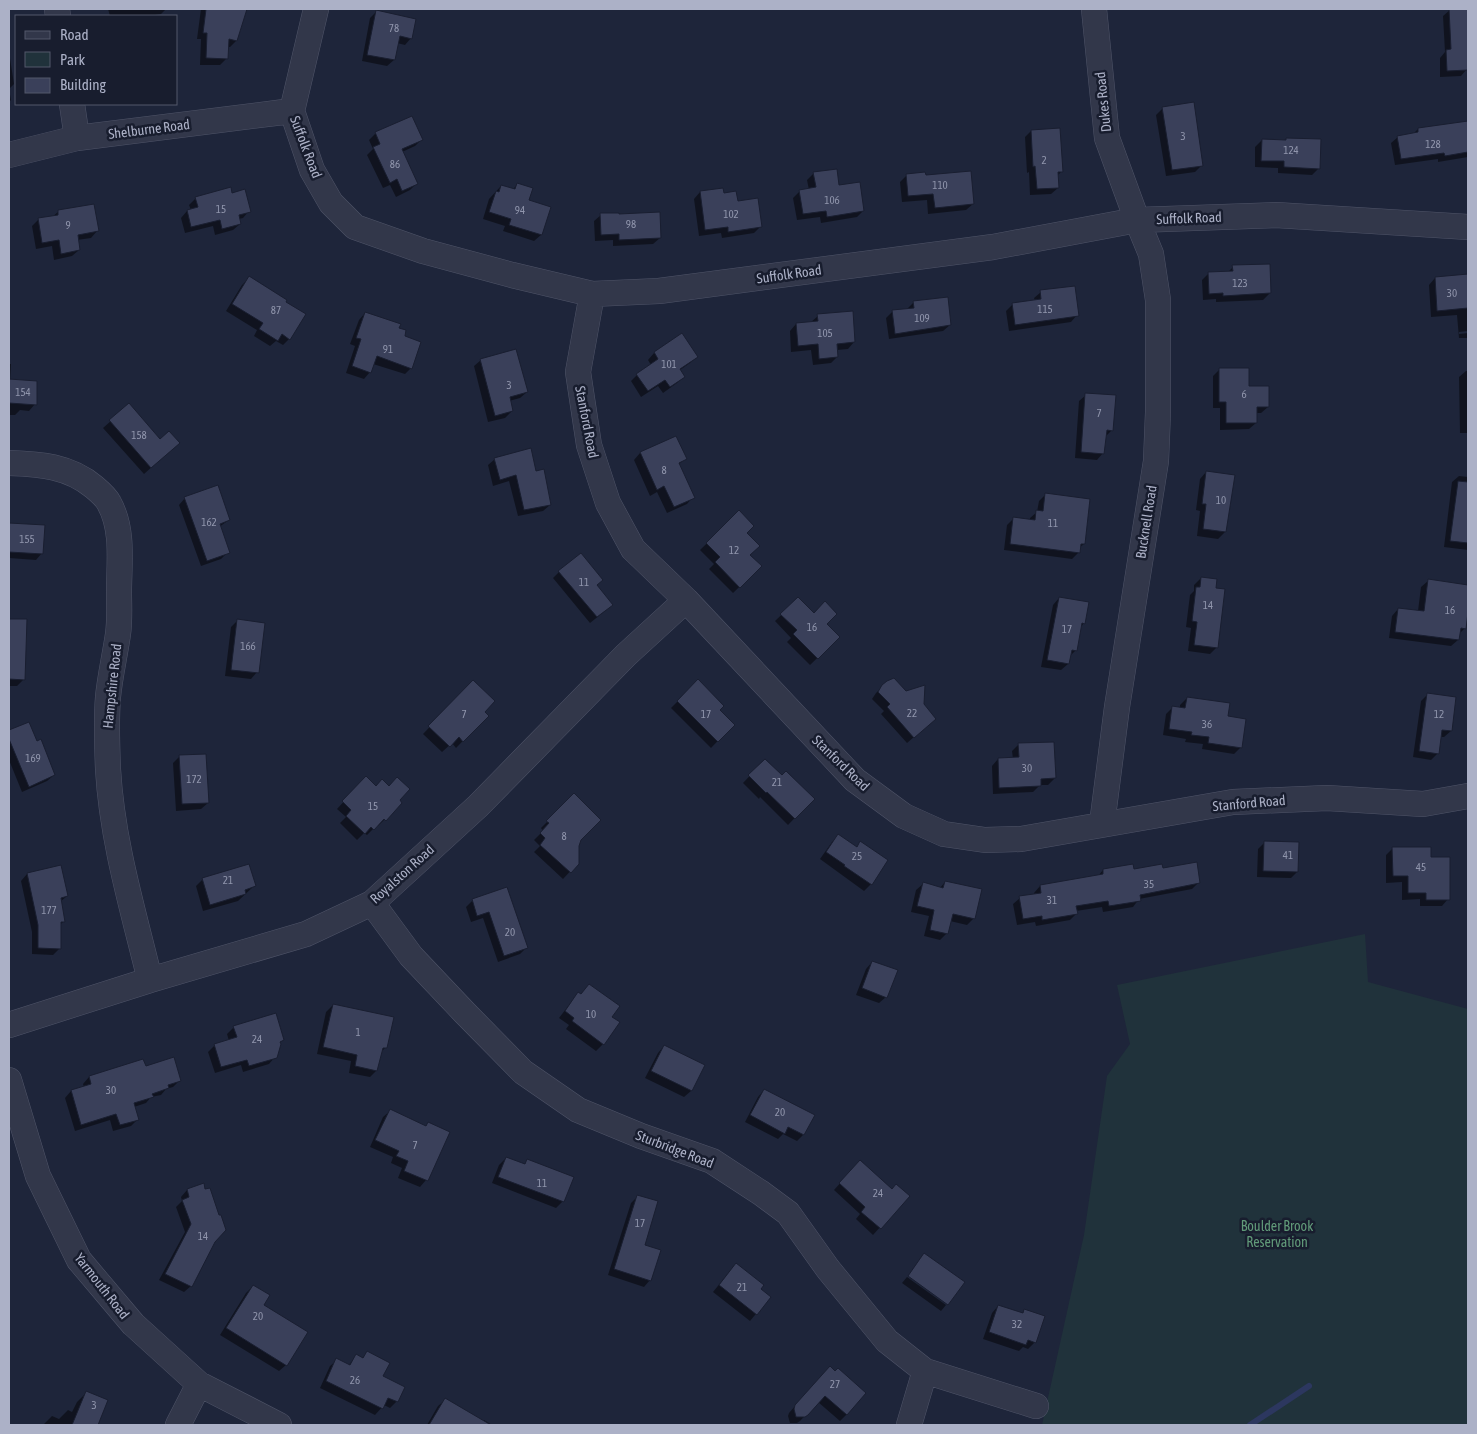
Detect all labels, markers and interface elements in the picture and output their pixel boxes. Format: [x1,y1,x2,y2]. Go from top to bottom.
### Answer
legend [15,15,178,105]
house number: 78 [389,22,399,34]
text: Road [60,26,89,43]
text: Park [60,51,85,68]
street label: Dukes Road [1092,71,1114,133]
text: Building [60,76,106,93]
street label: Suffolk Road [287,114,325,180]
street label: Shelburne Road [107,116,191,142]
house number: 3 [1180,130,1186,142]
house number: 128 [1425,138,1441,150]
house number: 124 [1283,144,1299,156]
house number: 2 [1041,154,1047,166]
house number: 86 [390,158,400,170]
house number: 110 [932,179,948,191]
house number: 106 [824,194,840,206]
house number: 15 [216,203,226,215]
house number: 94 [515,204,525,216]
house number: 102 [723,208,739,220]
street label: Suffolk Road [1156,209,1222,227]
house number: 98 [626,218,636,230]
house number: 9 [65,219,71,231]
street label: Suffolk Road [756,262,822,286]
house number: 123 [1232,277,1248,289]
house number: 30 [1447,287,1457,299]
house number: 115 [1037,303,1053,315]
house number: 87 [271,304,281,316]
house number: 109 [914,312,930,324]
house number: 105 [817,327,833,339]
house number: 91 [383,343,393,355]
house number: 101 [661,358,677,370]
house number: 3 [506,379,512,391]
street label: Stanford Road [572,385,602,459]
house number: 154 [15,386,31,398]
house number: 6 [1241,388,1247,400]
house number: 7 [1096,407,1102,419]
house number: 158 [131,429,147,441]
house number: 8 [661,464,667,476]
street label: Bucknell Road [1132,484,1160,560]
house number: 10 [1216,494,1226,506]
house number: 162 [201,516,217,528]
house number: 11 [1048,517,1058,529]
house number: 155 [19,533,35,545]
house number: 12 [729,544,739,556]
house number: 11 [579,576,589,588]
house number: 14 [1203,599,1213,611]
house number: 16 [1445,604,1455,616]
house number: 16 [807,621,817,633]
house number: 17 [1062,623,1072,635]
house number: 166 [240,640,256,652]
street label: Hampshire Road [100,643,124,729]
house number: 22 [907,707,917,719]
house number: 7 [461,708,467,720]
house number: 17 [701,708,711,720]
house number: 12 [1434,708,1444,720]
house number: 36 [1202,718,1212,730]
street label: Stanford Road [809,732,873,794]
house number: 169 [25,752,41,764]
house number: 30 [1022,762,1032,774]
house number: 172 [186,773,202,785]
house number: 21 [772,776,782,788]
street label: Stanford Road [1212,792,1286,814]
house number: 15 [368,800,378,812]
house number: 8 [561,830,567,842]
street label: Royalston Road [367,841,437,907]
house number: 41 [1283,849,1293,861]
house number: 25 [852,850,862,862]
house number: 45 [1416,861,1426,873]
house number: 21 [223,874,233,886]
house number: 35 [1144,878,1154,890]
house number: 31 [1047,894,1057,906]
house number: 177 [41,904,57,916]
house number: 20 [505,926,515,938]
house number: 10 [586,1008,596,1020]
house number: 1 [355,1026,361,1038]
house number: 24 [252,1033,262,1045]
house number: 30 [106,1084,116,1096]
house number: 20 [775,1106,785,1118]
street label: Sturbridge Road [634,1127,716,1171]
house number: 7 [412,1139,418,1151]
house number: 11 [537,1177,547,1189]
house number: 24 [873,1187,883,1199]
house number: 17 [635,1217,645,1229]
park label: Boulder Brook Reservation [1241,1218,1313,1250]
house number: 14 [198,1230,208,1242]
street label: Yarmouth Road [71,1250,133,1322]
house number: 21 [737,1281,747,1293]
house number: 20 [253,1310,263,1322]
house number: 32 [1012,1318,1022,1330]
house number: 26 [350,1374,360,1386]
house number: 27 [830,1378,840,1390]
house number: 3 [91,1399,97,1411]

